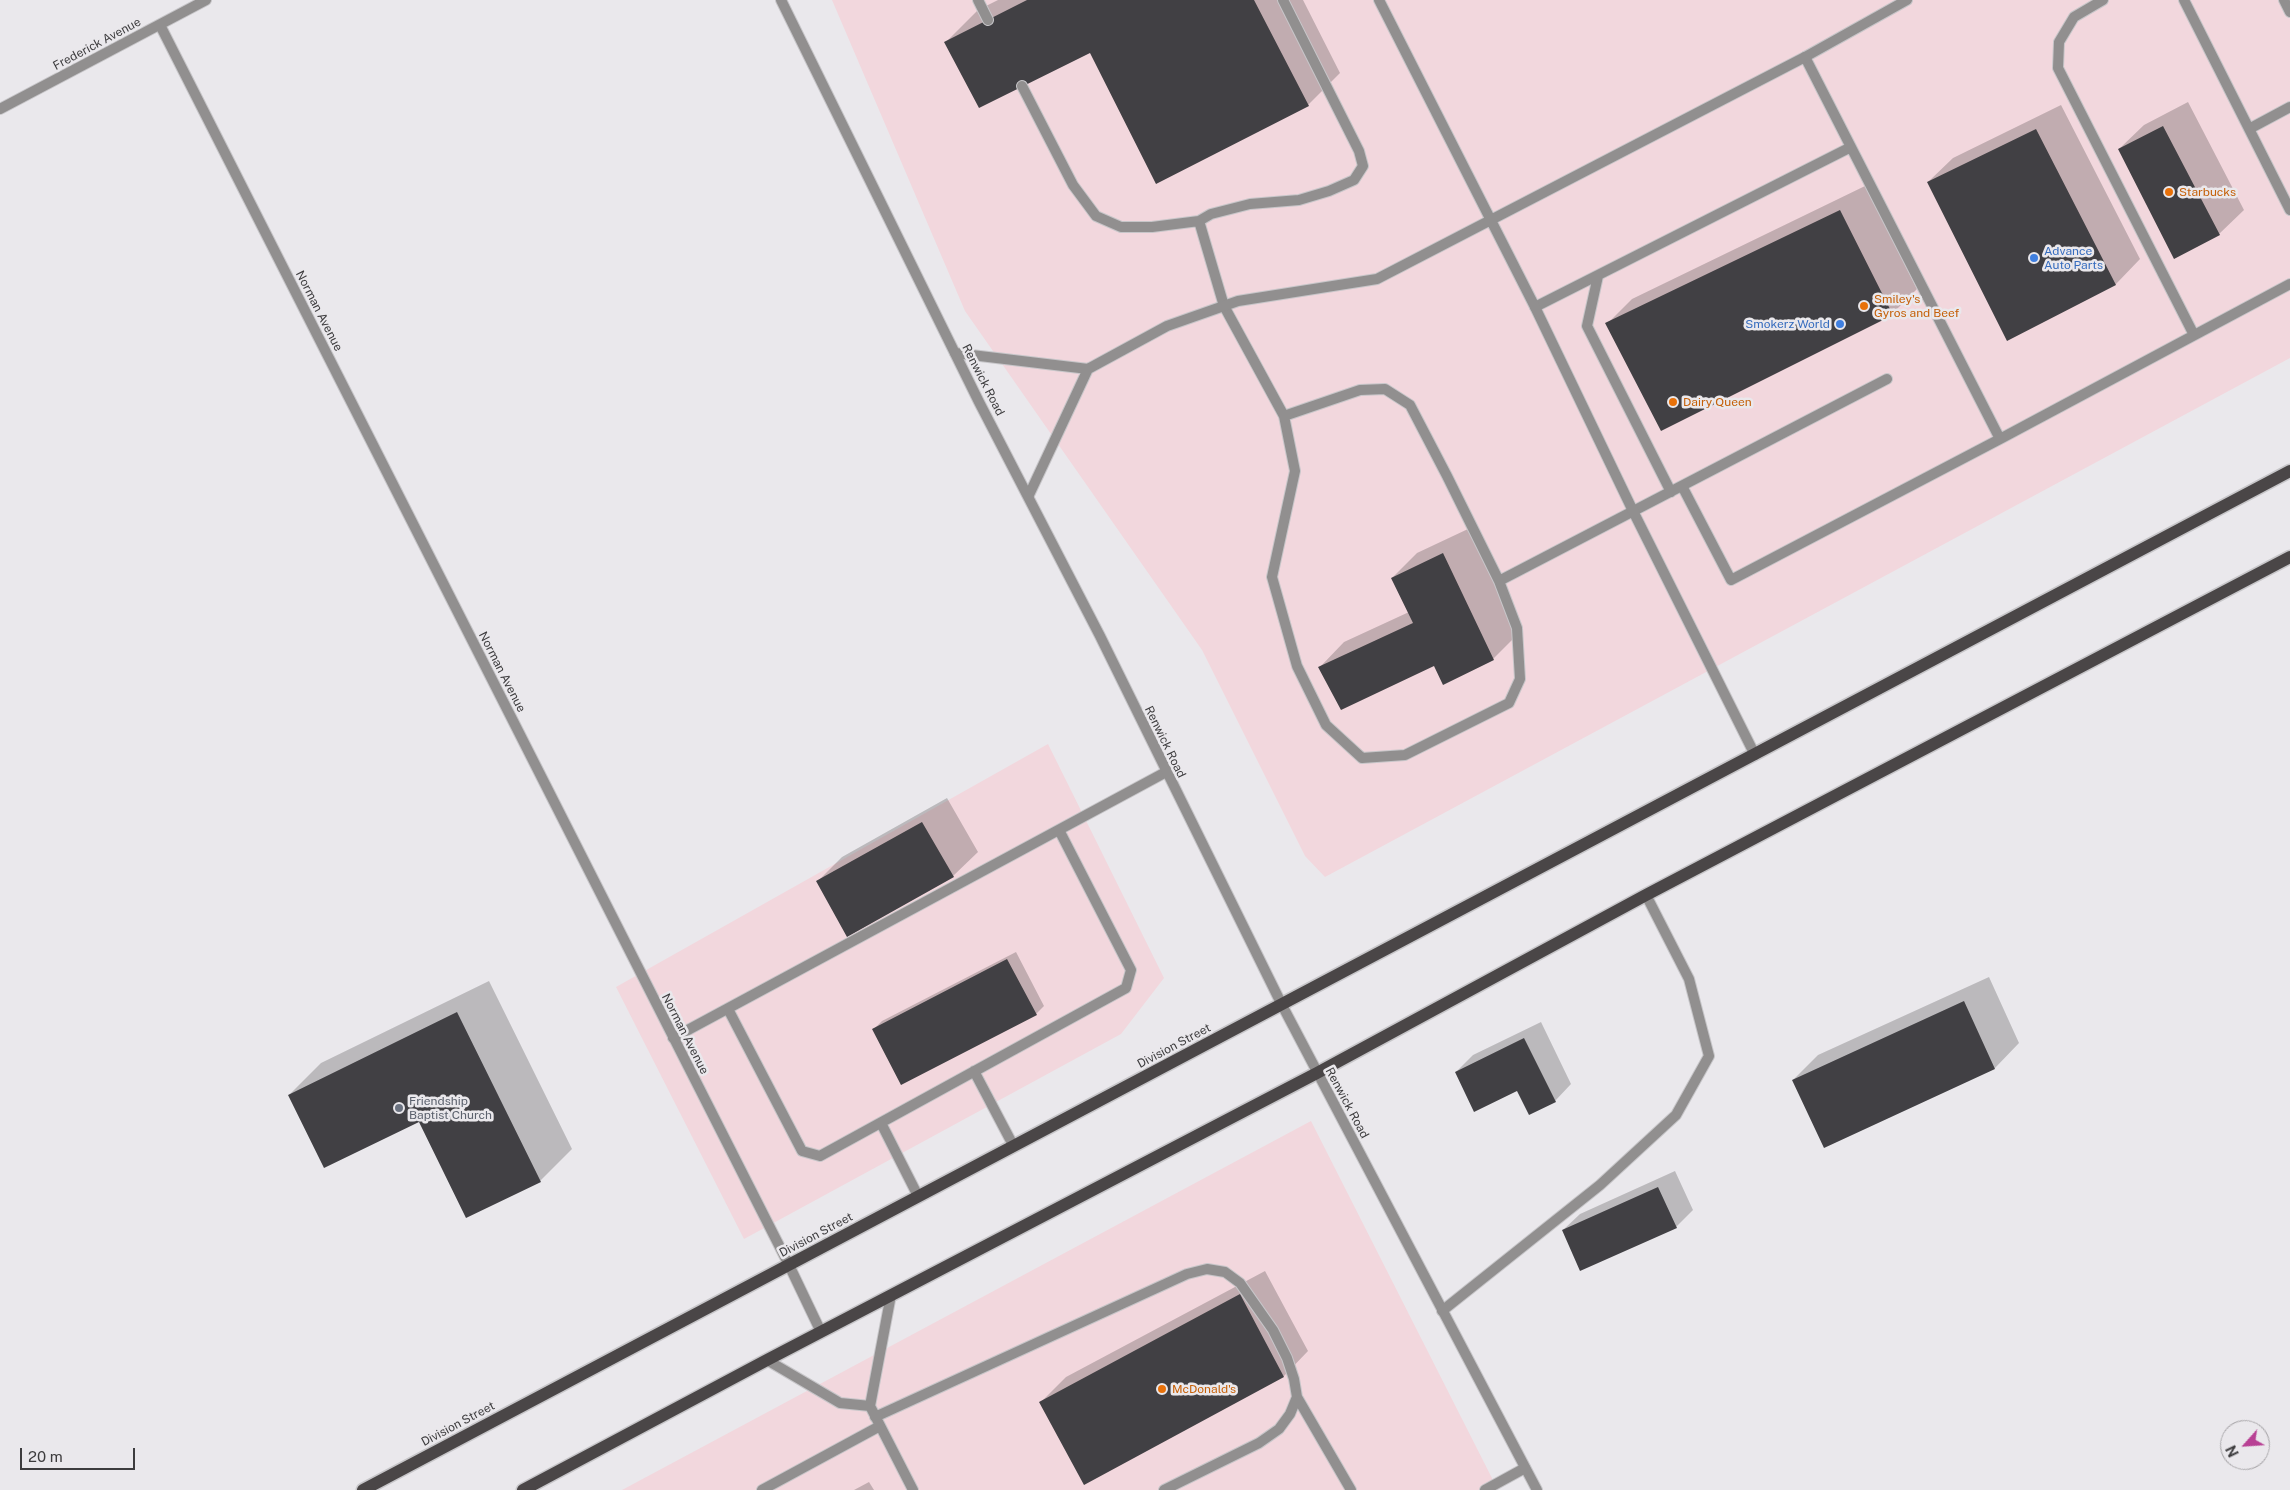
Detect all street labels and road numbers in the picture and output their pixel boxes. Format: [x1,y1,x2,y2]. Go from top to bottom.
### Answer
street label: Frederick Avenue [51,15,143,73]
street label: Norman Avenue [292,268,346,354]
street label: Renwick Road [959,342,1007,418]
street label: Norman Avenue [475,629,529,715]
street label: Renwick Road [1141,704,1189,780]
street label: Norman Avenue [658,991,712,1077]
street label: Division Street [1135,1021,1213,1071]
street label: Renwick Road [1322,1065,1372,1141]
street label: Division Street [777,1210,855,1260]
street label: Division Street [419,1399,497,1449]

